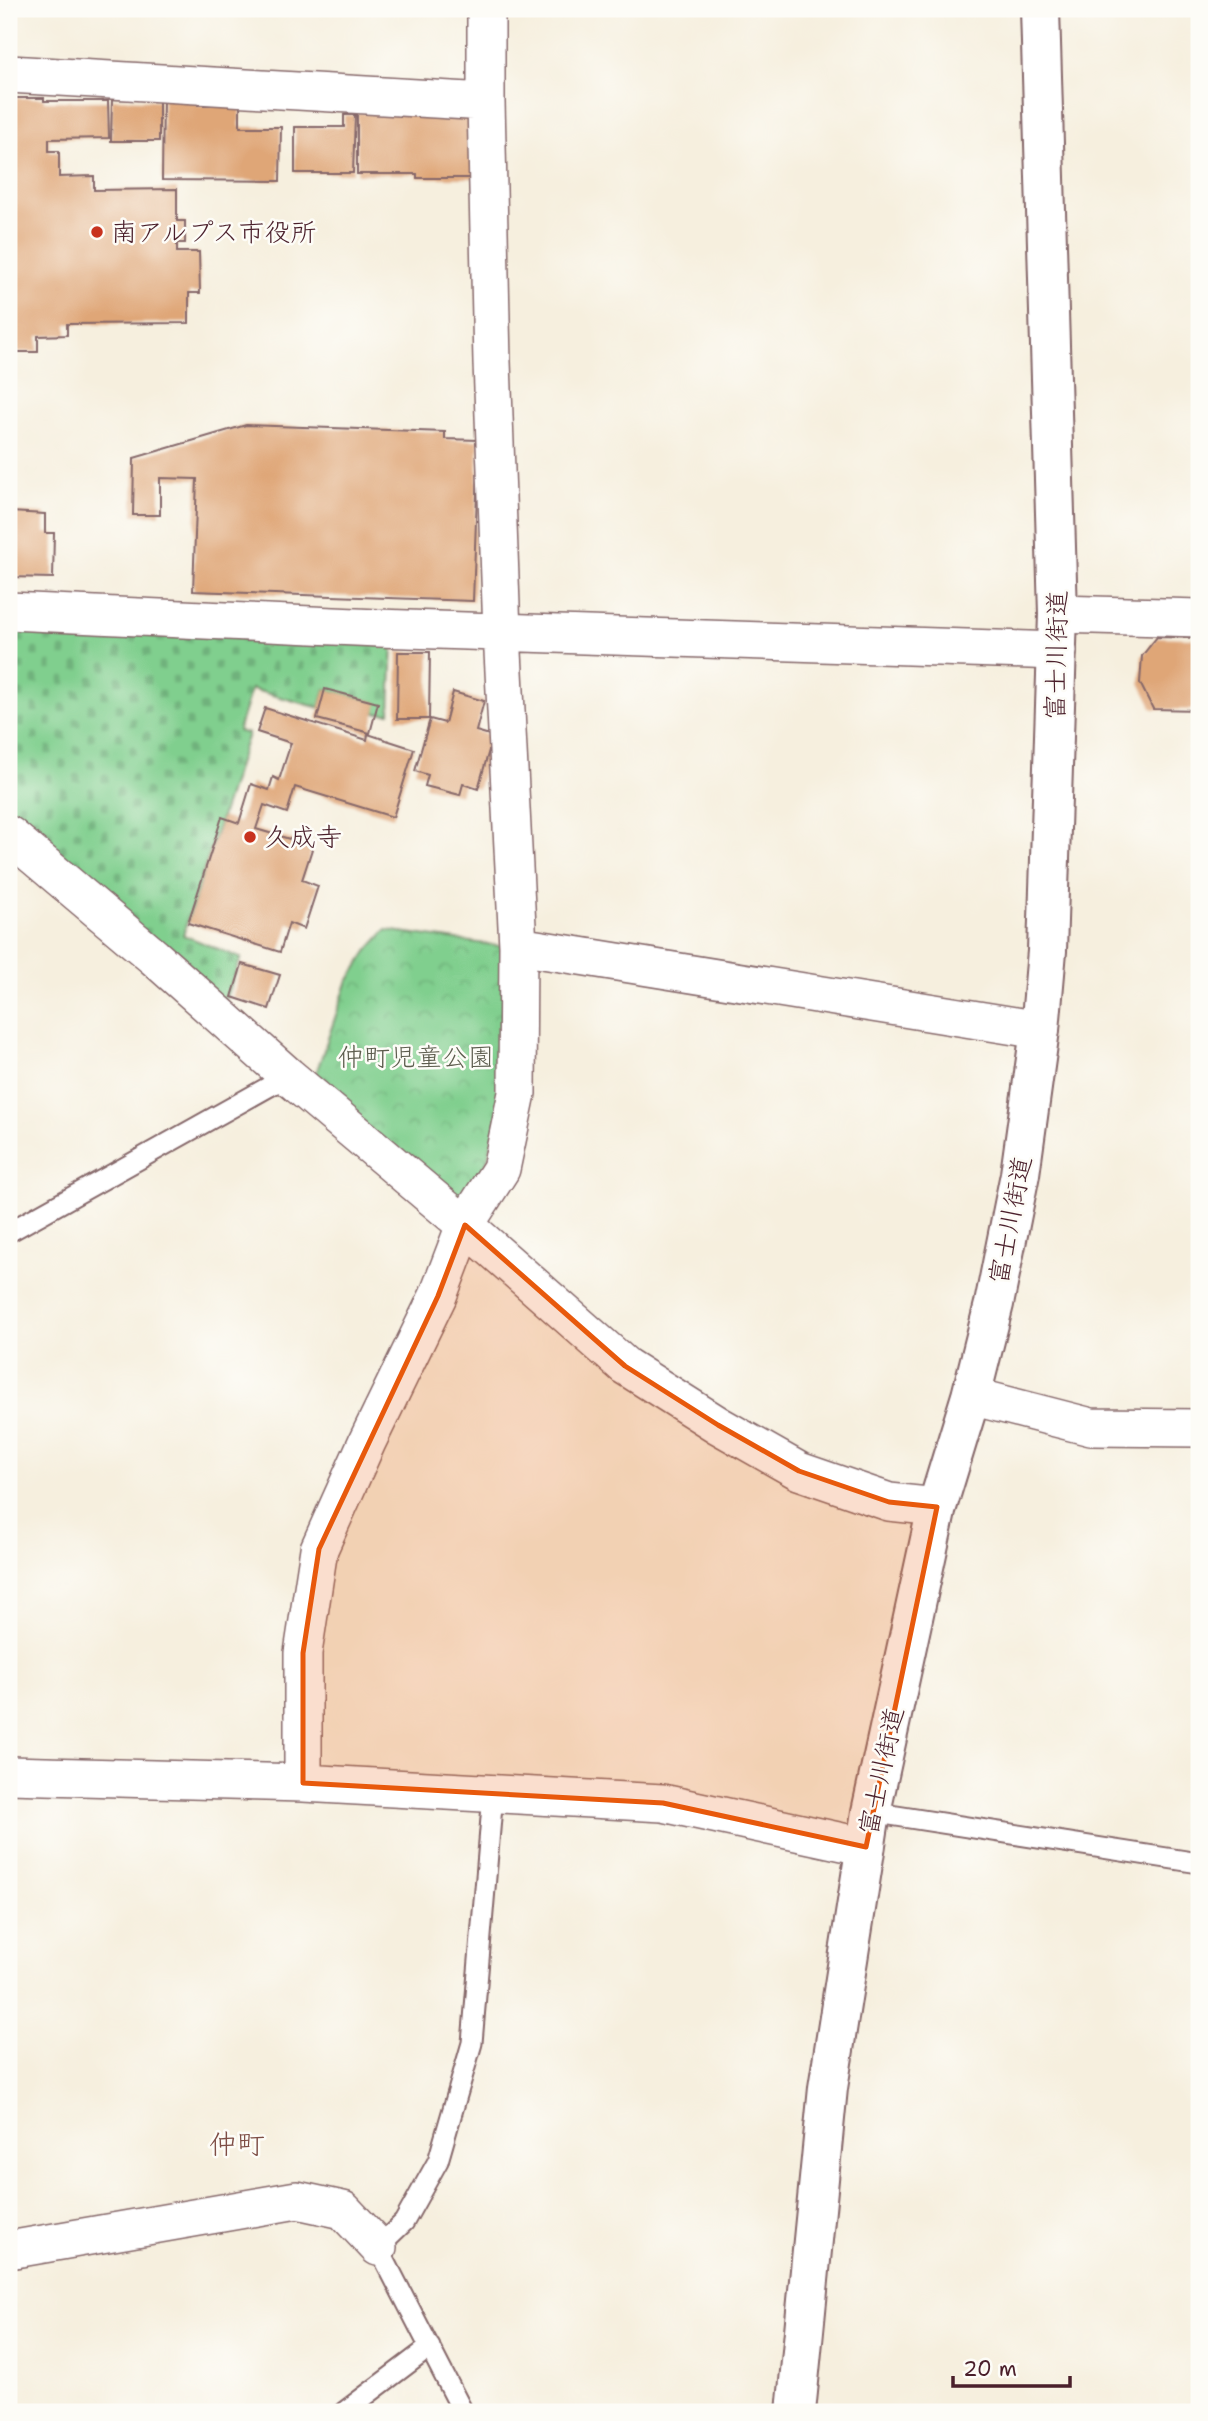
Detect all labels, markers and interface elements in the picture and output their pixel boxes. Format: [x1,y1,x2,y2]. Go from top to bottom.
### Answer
place label: 南アルプス市役所 [111,214,316,249]
marker: 南アルプス市役所 [89,224,105,240]
street label: 富士川街道 [1037,590,1074,720]
place label: 久成寺 [264,819,342,854]
marker: 久成寺 [242,829,258,845]
park label: 仲町児童公園 [338,1039,494,1074]
street label: 富士川街道 [980,1153,1039,1287]
street label: 富士川街道 [850,1704,911,1838]
district label: 仲町 [209,2125,265,2163]
scale bar [953,2344,1070,2388]
text: 20 m [963,2355,1017,2383]

